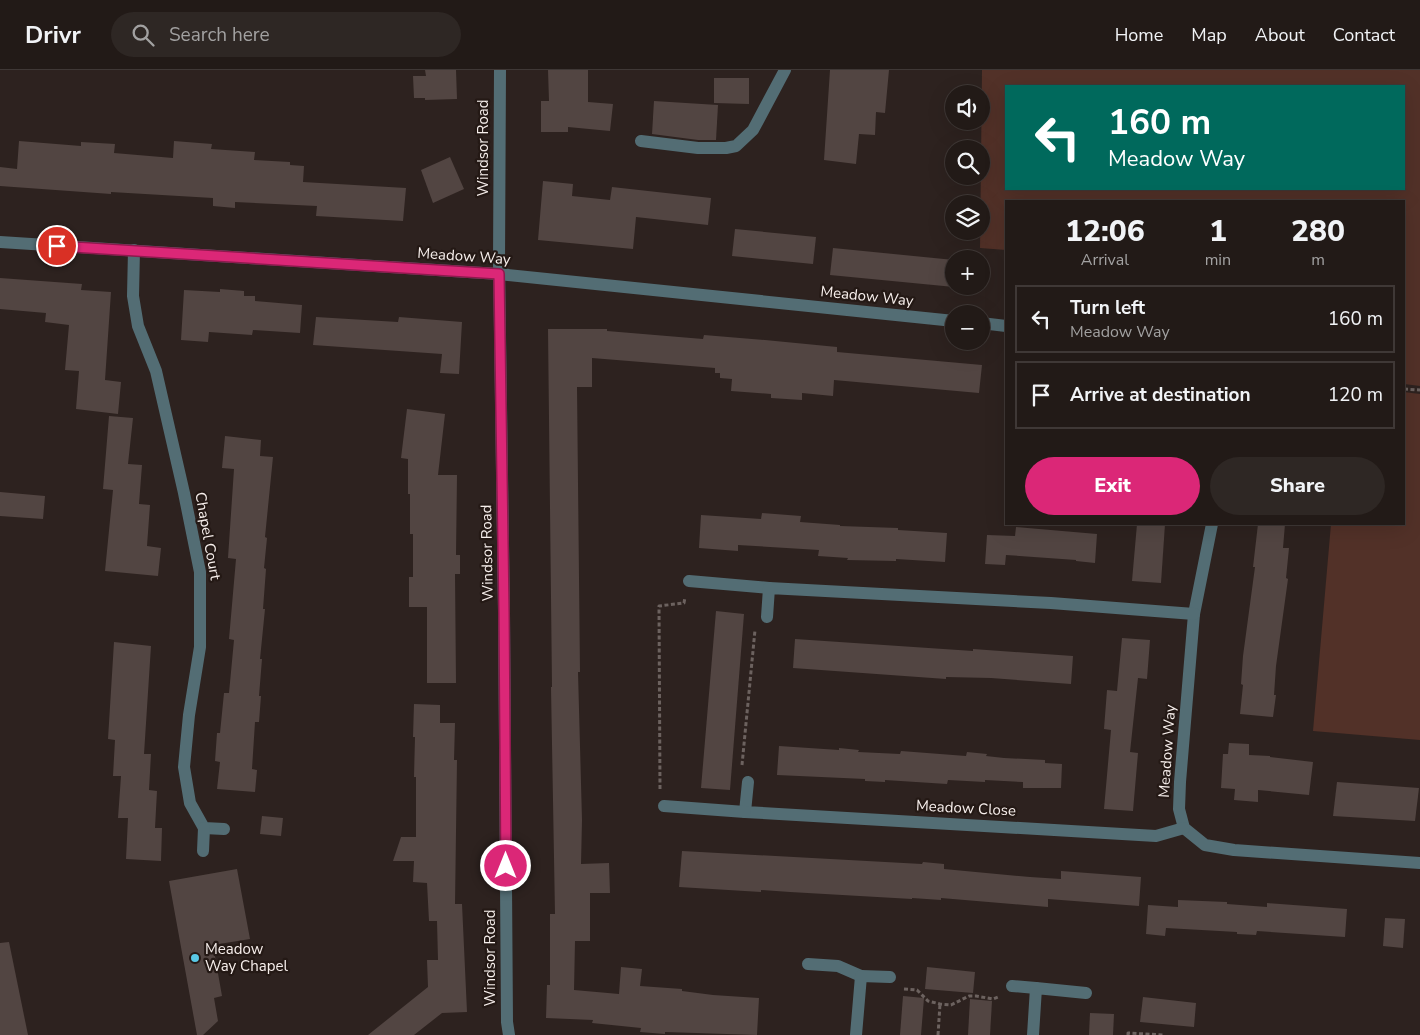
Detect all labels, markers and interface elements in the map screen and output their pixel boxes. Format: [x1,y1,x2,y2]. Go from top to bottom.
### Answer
search box [111,12,461,57]
text: Drivr [25,19,81,51]
icon: search [129,21,157,49]
text: Search here [169,22,270,48]
text: Home [1115,23,1163,47]
text: Map [1191,23,1227,47]
text: About [1255,23,1305,47]
text: Contact [1333,23,1395,47]
map controls [945,85,990,350]
button: sound [945,85,990,130]
text: 160 m [1108,99,1211,146]
street label: Windsor Road [473,100,493,196]
icon: left [1025,105,1090,170]
button: search [945,140,990,185]
text: Meadow Way [1108,144,1245,174]
button: layers [945,195,990,240]
text: 12:06 [1065,211,1145,252]
text: 1 [1209,211,1227,252]
text: 280 [1291,211,1345,252]
pin [36,225,78,267]
icon: arrive [43,232,71,260]
street label: Meadow Way [417,243,512,269]
text: Arrival [1081,249,1129,271]
text: min [1205,249,1231,271]
text: m [1311,249,1325,271]
button: + [945,250,990,295]
street label: Meadow Way [819,281,915,311]
text: Turn left [1070,295,1145,321]
button: − [945,305,990,350]
icon: left [1027,305,1055,333]
text: 160 m [1328,306,1383,332]
text: Meadow Way [1070,321,1170,343]
icon: arrive [1027,381,1055,409]
text: Arrive at destination [1070,382,1251,408]
text: 120 m [1328,382,1383,408]
button: Exit [1025,457,1200,515]
button: Share [1210,457,1385,515]
street label: Chapel Court [190,490,226,582]
street label: Windsor Road [476,504,498,602]
street label: Meadow Way [1154,703,1180,798]
street label: Meadow Close [915,795,1017,821]
position arrow [479,839,531,891]
street label: Windsor Road [480,910,500,1006]
place label: Meadow Way Chapel [205,939,288,976]
marker: Meadow Way Chapel [189,952,201,964]

